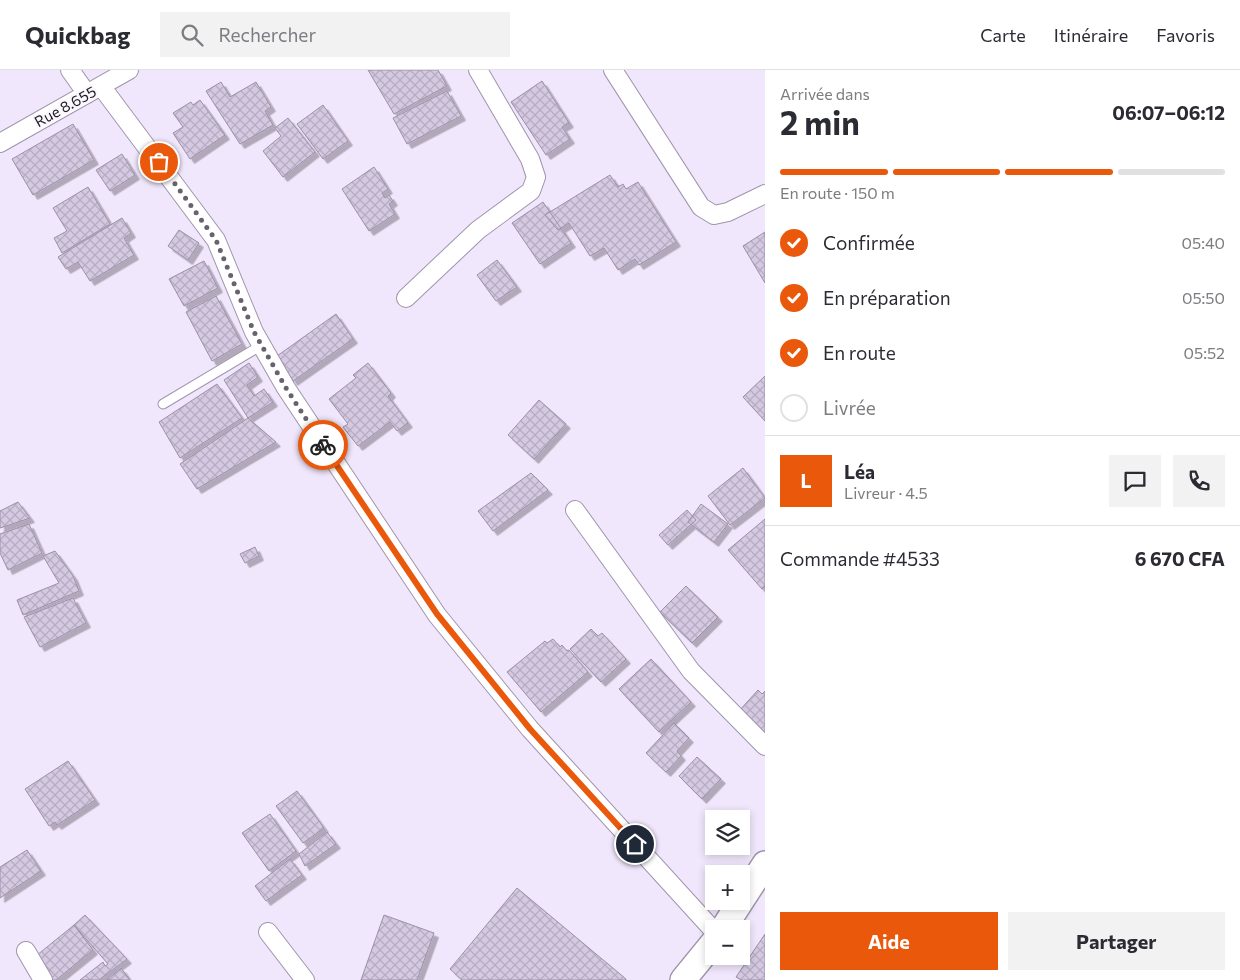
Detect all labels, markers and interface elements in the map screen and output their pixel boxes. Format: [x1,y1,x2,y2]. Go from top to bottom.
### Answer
search box [160,12,510,57]
text: Quickbag [25,20,130,49]
icon: search [178,21,206,49]
text: Rechercher [218,23,316,46]
text: Carte [980,24,1026,46]
text: Itinéraire [1054,24,1128,46]
text: Favoris [1156,24,1215,46]
street label: Rue 8.655 [31,82,99,130]
text: Arrivée dans [780,84,870,103]
text: 06:07–06:12 [1112,101,1225,124]
text: 2 min [780,102,860,142]
pin [138,141,180,183]
icon: bag [145,148,173,176]
text: En route · 150 m [780,183,895,202]
icon: check [780,229,808,257]
text: Confirmée [823,231,915,254]
text: 05:40 [1182,233,1225,252]
icon: check [780,284,808,312]
text: En préparation [823,286,951,309]
text: 05:50 [1182,288,1225,307]
icon: check [780,339,808,367]
text: En route [823,341,896,364]
text: 05:52 [1184,343,1225,362]
text: Livrée [823,396,876,419]
courier [298,420,348,470]
icon: bike [309,431,337,459]
button: chat [1109,455,1161,507]
button: phone [1173,455,1225,507]
text: Léa [844,460,875,483]
text: L [800,469,812,492]
text: Livreur · 4.5 [844,483,928,502]
text: Commande #4533 [780,547,940,570]
text: 6 670 CFA [1135,547,1225,570]
map controls [705,810,750,965]
button: layers [705,810,750,855]
pin [614,823,656,865]
icon: home [621,830,649,858]
button: + [705,865,750,910]
button: Aide [780,912,998,970]
button: Partager [1008,912,1225,970]
button: − [705,920,750,965]

